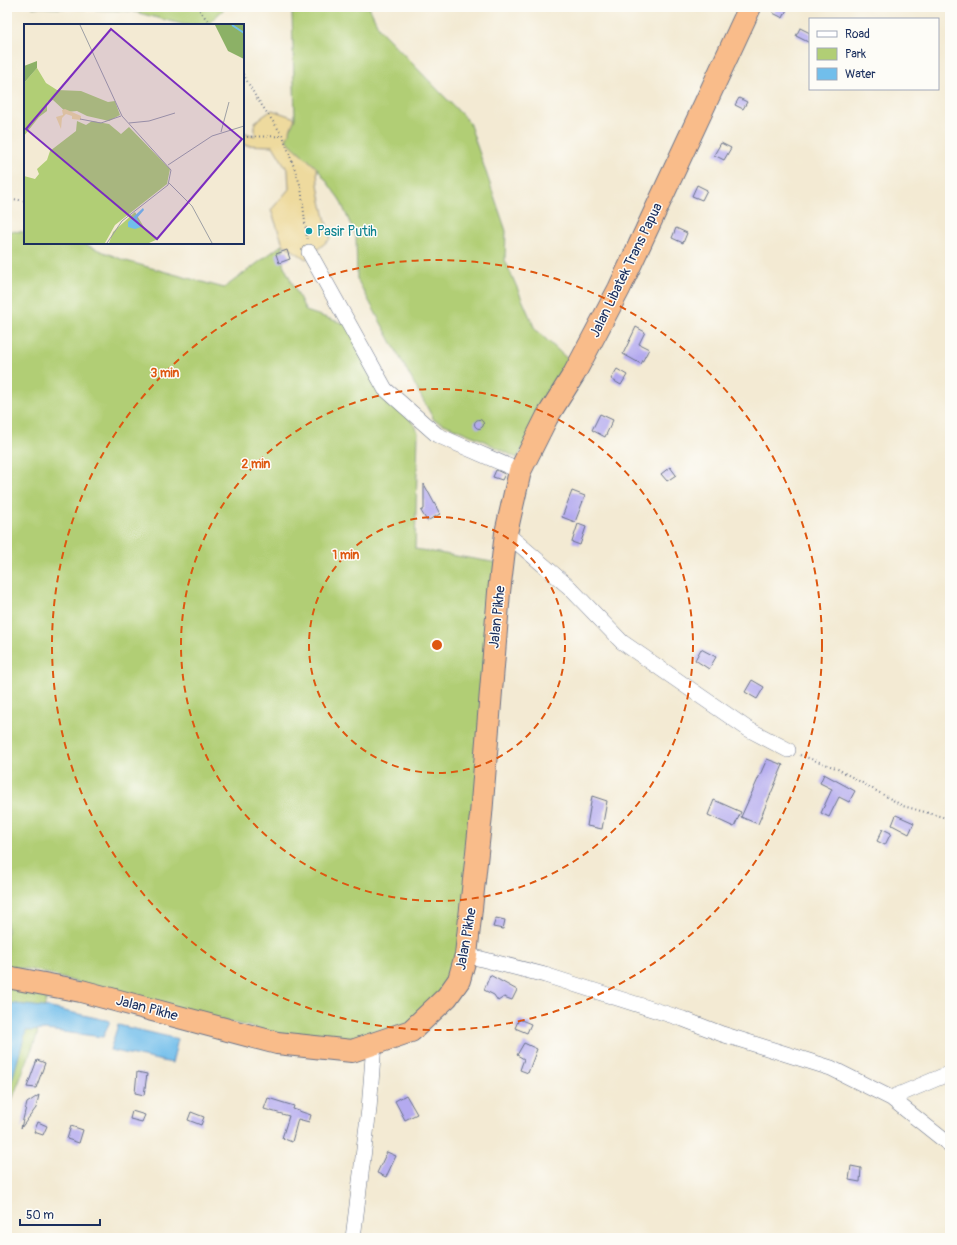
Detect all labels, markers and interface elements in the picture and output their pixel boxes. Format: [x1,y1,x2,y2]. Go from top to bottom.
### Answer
legend [809,18,939,90]
inset map [24,24,244,244]
text: Road [845,27,870,42]
text: Park [845,47,866,62]
text: Water [845,67,876,82]
street label: Jalan Libatek Trans Papua [586,200,666,340]
place label: Pasir Putih [317,223,377,240]
marker: Pasir Putih [304,226,314,236]
text: 3 min [151,366,180,381]
text: 2 min [242,457,271,472]
text: 1 min [333,548,360,563]
street label: Jalan Pikhe [485,585,509,649]
centre of rings [430,638,444,652]
street label: Jalan Pikhe [452,906,480,972]
street label: Jalan Pikhe [114,992,180,1024]
scale bar [20,1201,100,1227]
text: 50 m [26,1208,54,1223]

